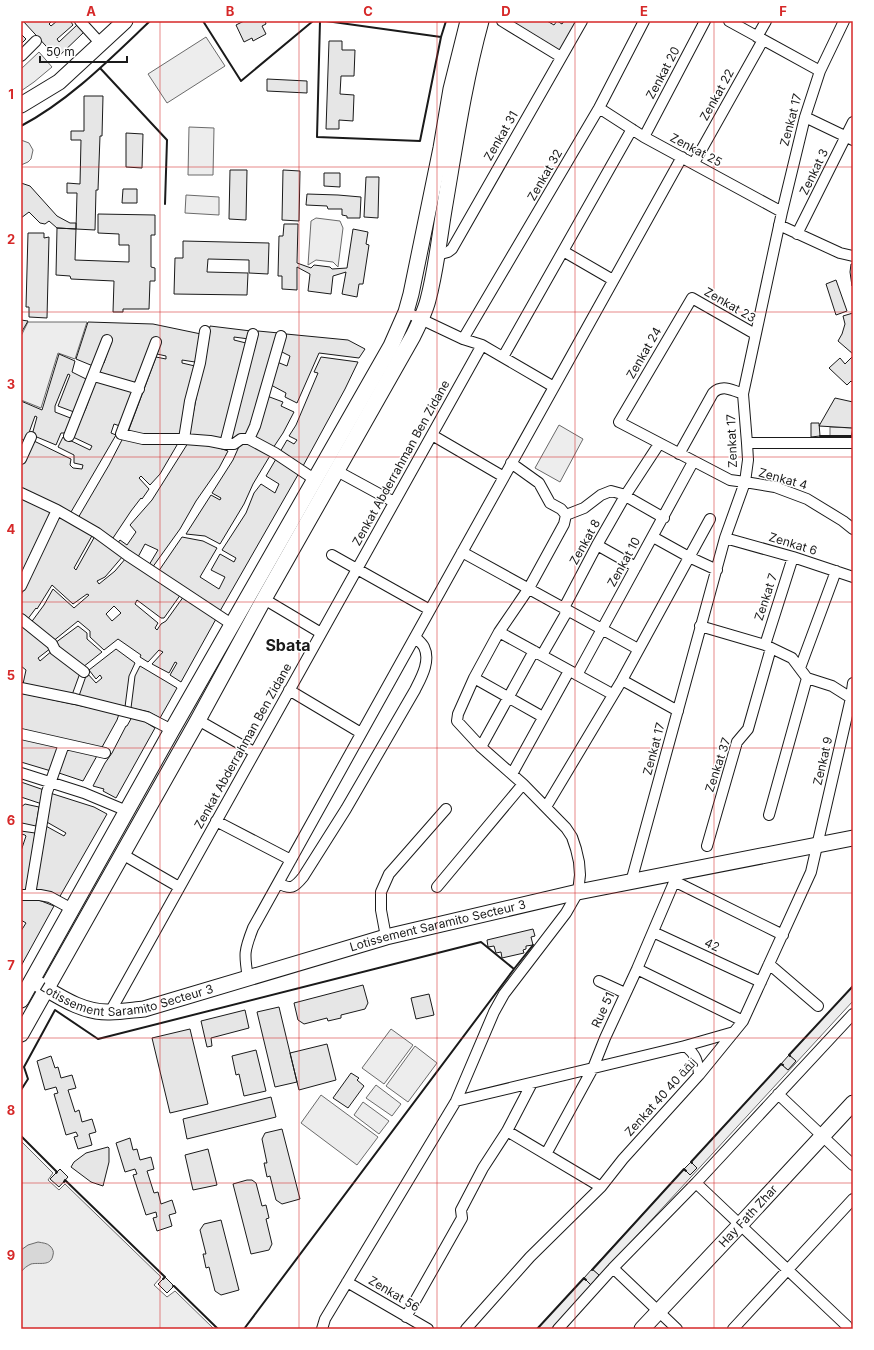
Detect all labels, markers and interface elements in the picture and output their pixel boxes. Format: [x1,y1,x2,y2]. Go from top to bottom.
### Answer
text: A [86,3,96,19]
text: B [226,3,235,19]
text: C [363,3,373,19]
text: D [501,3,511,19]
text: E [640,3,648,19]
text: F [779,3,787,19]
scale bar [40,38,127,64]
text: 50 m [46,44,75,59]
street label: Zenkat 20 [643,44,683,102]
street label: Zenkat 22 [696,66,737,123]
text: 1 [8,86,14,102]
street label: Zenkat 17 [776,92,805,148]
street label: Zenkat 31 [480,108,521,163]
street label: Zenkat 25 [668,130,725,170]
street label: Zenkat 32 [524,146,565,203]
street label: Zenkat 3 [796,146,831,197]
text: 2 [7,231,15,247]
street label: Zenkat 23 [702,284,759,325]
street label: Zenkat 24 [623,324,664,381]
text: 3 [7,376,15,392]
street label: Zenkat Abderrahman Ben Zidane [349,377,452,548]
street label: Zenkat 17 [723,414,740,468]
street label: Zenkat 4 [757,464,809,493]
street label: Zenkat 8 [566,516,603,567]
text: 4 [7,521,16,537]
street label: Zenkat 6 [767,529,819,558]
street label: Zenkat 10 [604,534,643,589]
street label: Zenkat 7 [751,571,780,622]
district label: Sbata [265,635,311,655]
street label: Zenkat Abderrahman Ben Zidane [191,660,294,831]
text: 5 [7,667,15,683]
street label: Zenkat 17 [639,721,668,777]
street label: Zenkat 37 [702,735,733,794]
street label: Zenkat 9 [810,735,835,787]
text: 6 [7,812,15,828]
street label: Lotissement Saramito Secteur 3 [348,896,527,954]
street label: 42 [702,935,722,955]
text: 7 [7,957,15,973]
street label: Lotissement Saramito Secteur 3 [37,976,217,994]
text: Lotissement Saramito Secteur 3 [37,979,215,1019]
street label: Rue 51 [588,990,617,1030]
street label: Zenkat 40 زنقة 40 [621,1054,700,1139]
text: 8 [7,1102,15,1118]
street label: Hay Fath Zhar [715,1181,781,1250]
text: 9 [7,1247,15,1263]
street label: Zenkat 56 [366,1272,423,1315]

